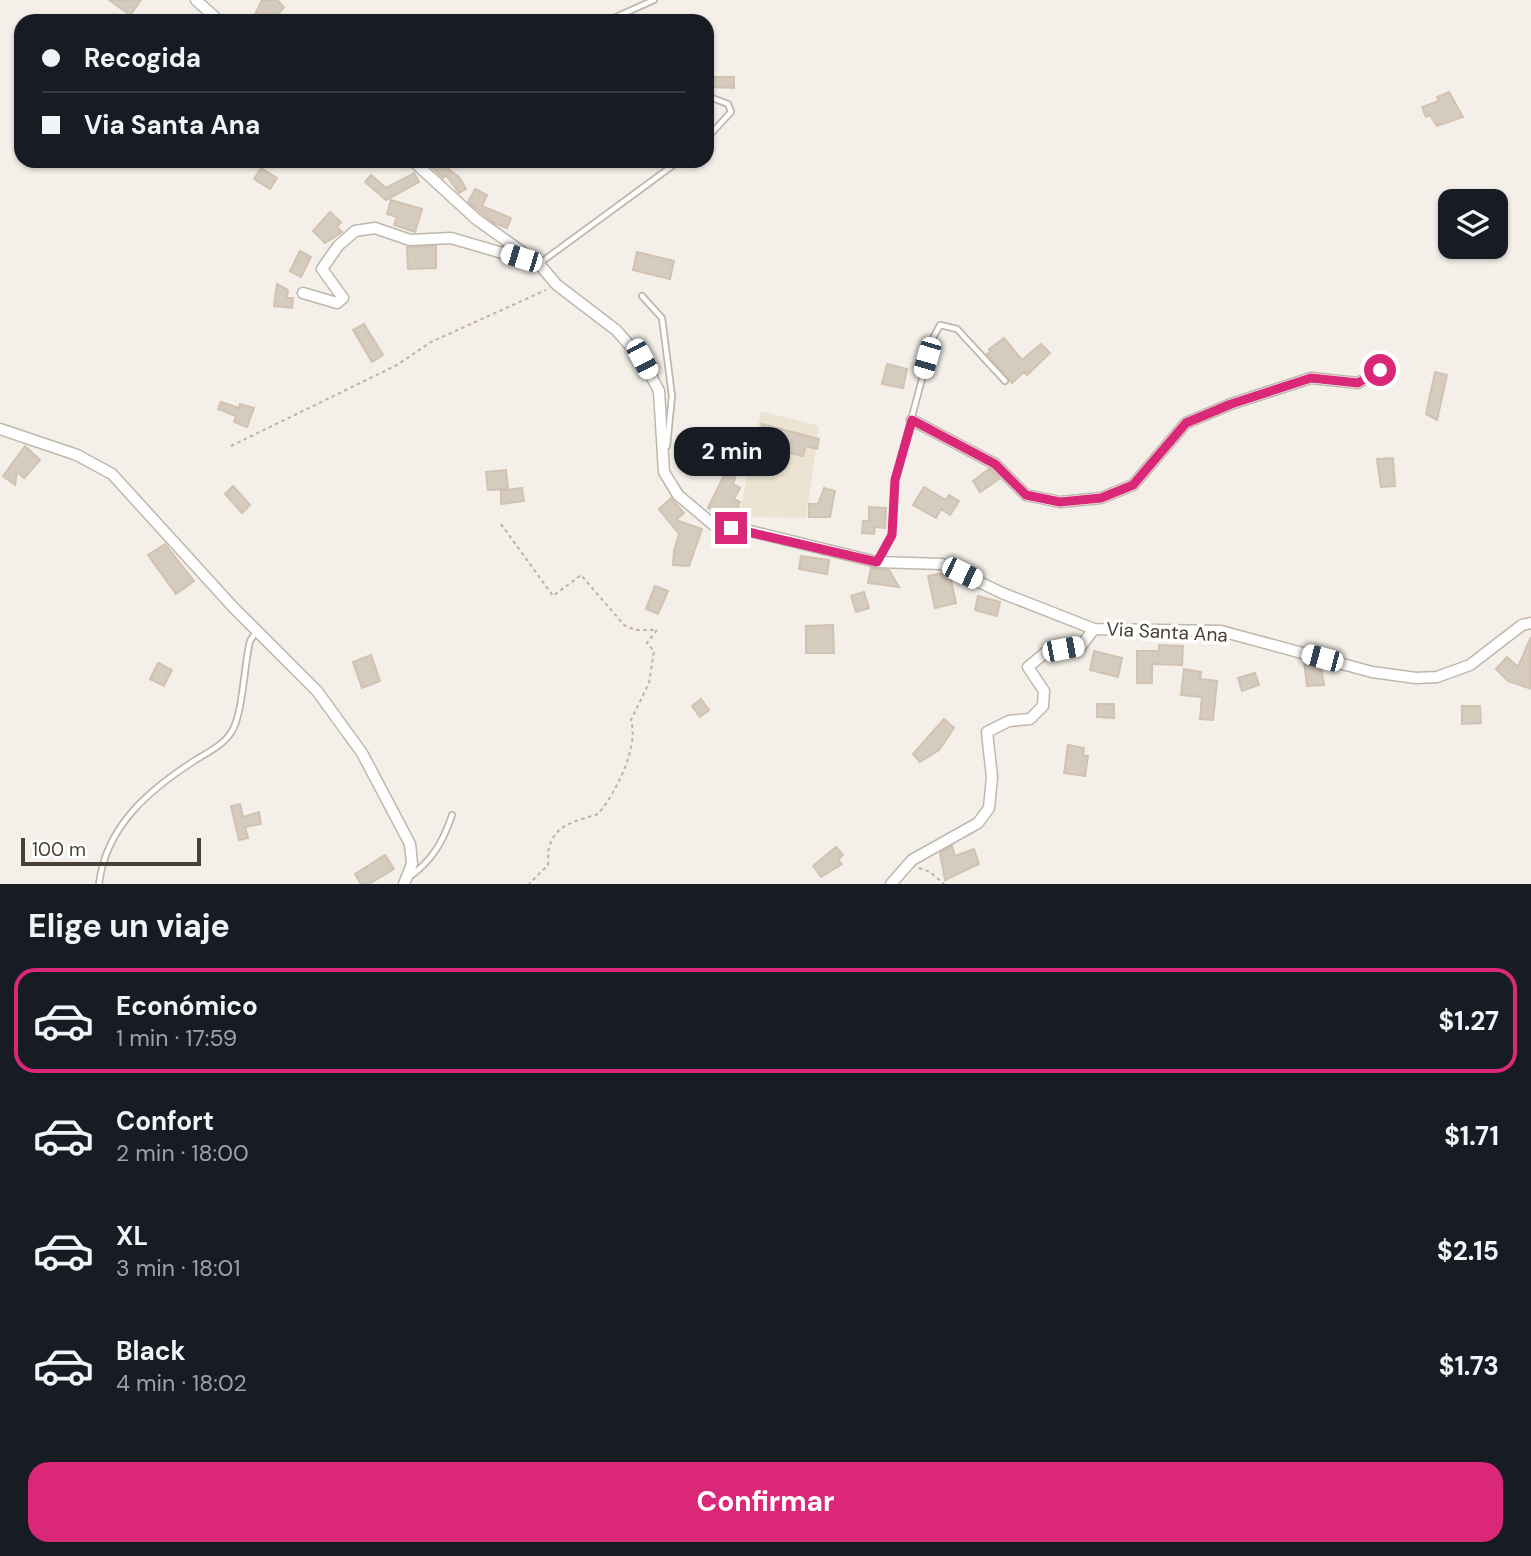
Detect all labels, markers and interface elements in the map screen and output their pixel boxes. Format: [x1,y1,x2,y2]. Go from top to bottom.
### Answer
text: Recogida [84,41,201,75]
text: Via Santa Ana [84,108,260,142]
map controls [1438,189,1508,259]
button: layers [1438,189,1508,259]
car [498,242,545,274]
car [912,335,943,381]
car [623,336,662,382]
route start [1364,354,1396,386]
callout: 2 min [673,426,789,476]
text: 2 min [702,436,762,466]
route end [715,512,747,544]
car [939,554,986,592]
street label: Via Santa Ana [1106,616,1228,648]
car [1041,635,1086,663]
car [1299,642,1346,674]
scale bar [21,835,201,867]
text: 100 m [32,837,86,862]
text: Elige un viaje [28,905,230,947]
icon: car [32,989,95,1052]
text: Económico [116,989,258,1023]
text: $1.27 [1438,1004,1499,1038]
text: 1 min · 17:59 [116,1023,237,1053]
icon: car [32,1104,95,1167]
text: Confort [116,1104,214,1138]
text: $1.71 [1444,1119,1499,1153]
text: 2 min · 18:00 [116,1138,249,1168]
icon: car [32,1219,95,1282]
text: XL [116,1219,148,1253]
text: $2.15 [1437,1234,1499,1268]
text: 3 min · 18:01 [116,1253,240,1283]
icon: car [32,1334,95,1397]
text: Black [116,1334,186,1368]
text: $1.73 [1439,1349,1499,1383]
text: 4 min · 18:02 [116,1368,247,1398]
button: Confirmar [28,1462,1503,1542]

